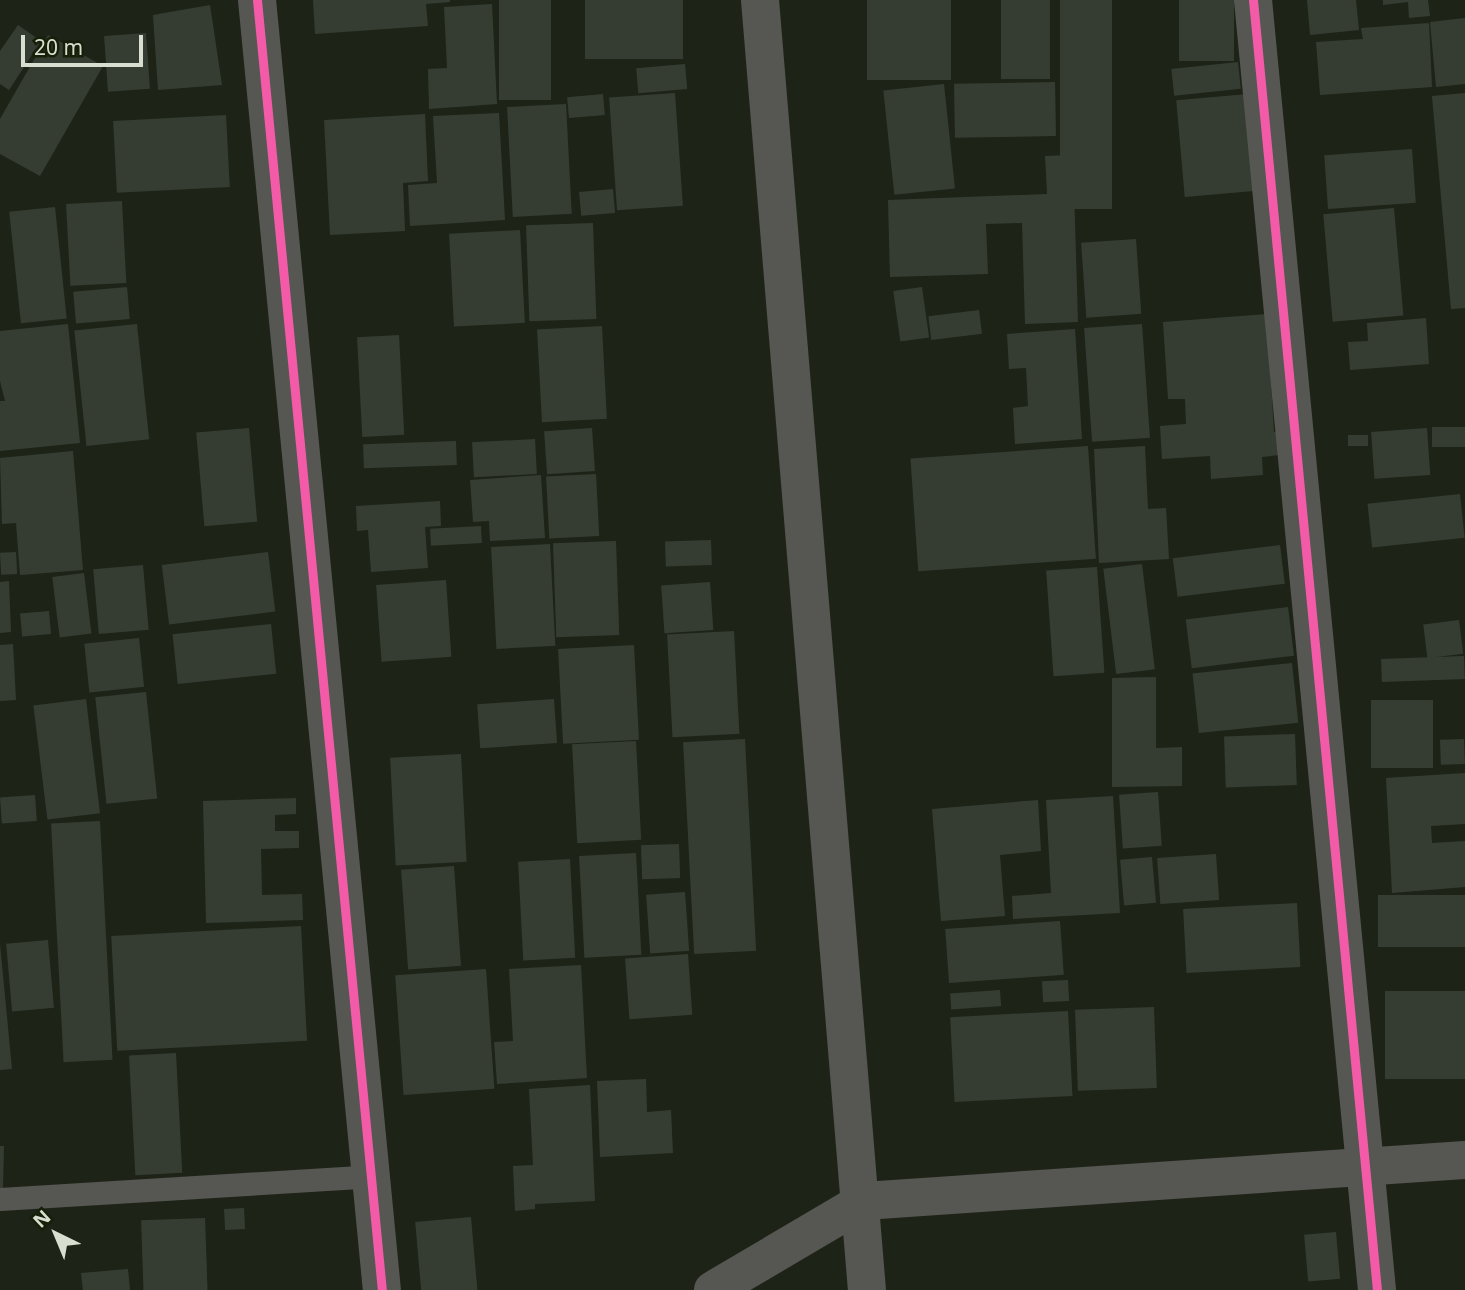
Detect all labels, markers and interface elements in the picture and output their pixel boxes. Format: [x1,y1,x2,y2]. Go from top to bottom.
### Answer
scale bar [24,21,147,65]
text: 20 m [34,33,83,61]
north arrow [21,1199,91,1269]
text: N [27,1204,56,1233]

